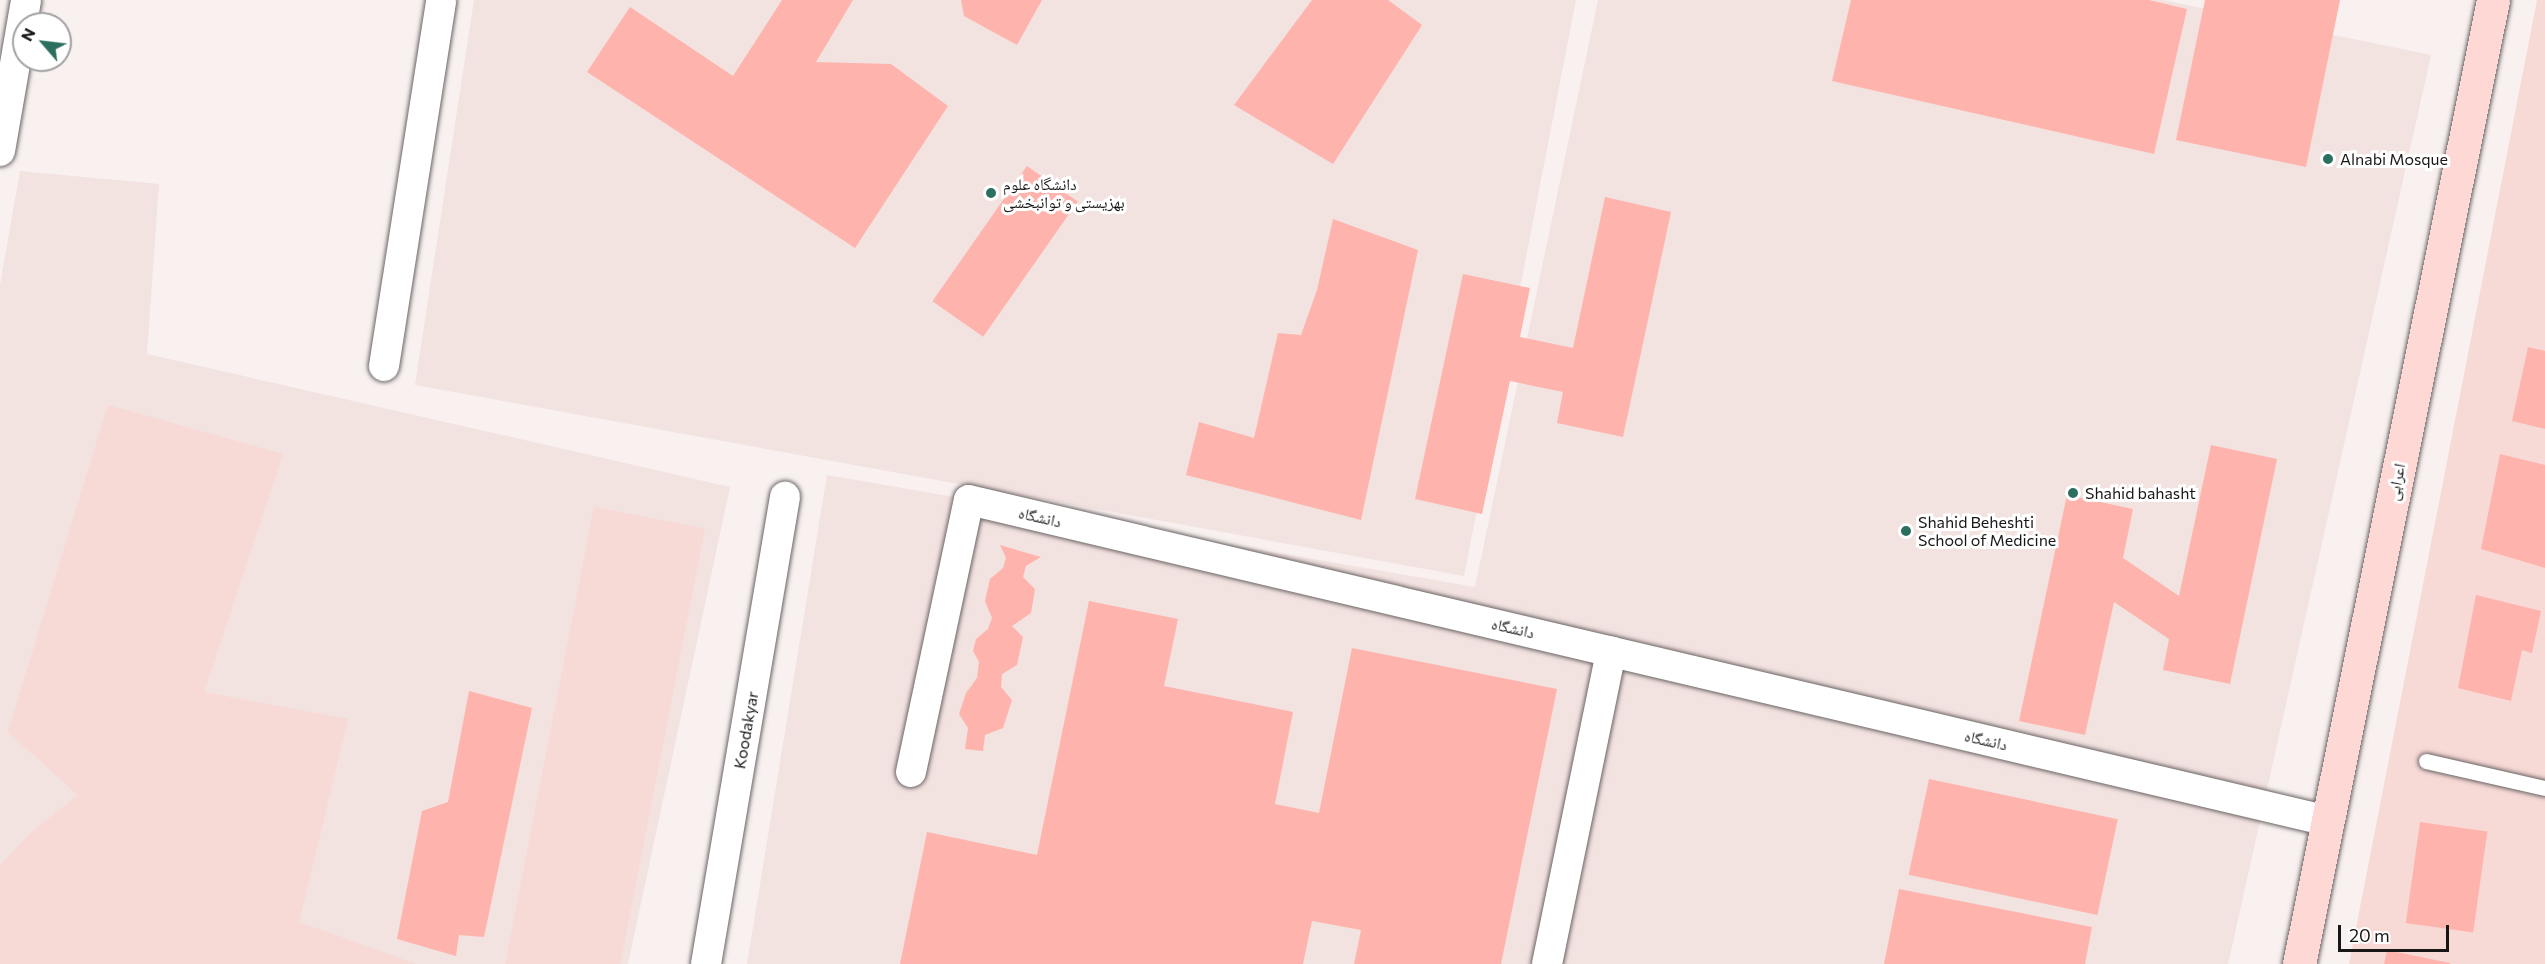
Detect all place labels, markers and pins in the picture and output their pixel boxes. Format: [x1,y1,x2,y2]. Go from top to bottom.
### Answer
place label: Alnabi Mosque [2340,149,2448,169]
marker: Alnabi Mosque [2321,152,2335,166]
place label: دانشگاه علوم بهزیستی و توانبخشی [1003,174,1125,212]
marker: دانشگاه علوم بهزیستی و توانبخشی [984,186,998,200]
place label: Shahid bahasht [2085,483,2196,503]
marker: Shahid bahasht [2066,486,2080,500]
place label: Shahid Beheshti School of Medicine [1918,512,2056,550]
marker: Shahid Beheshti School of Medicine [1899,524,1913,538]

